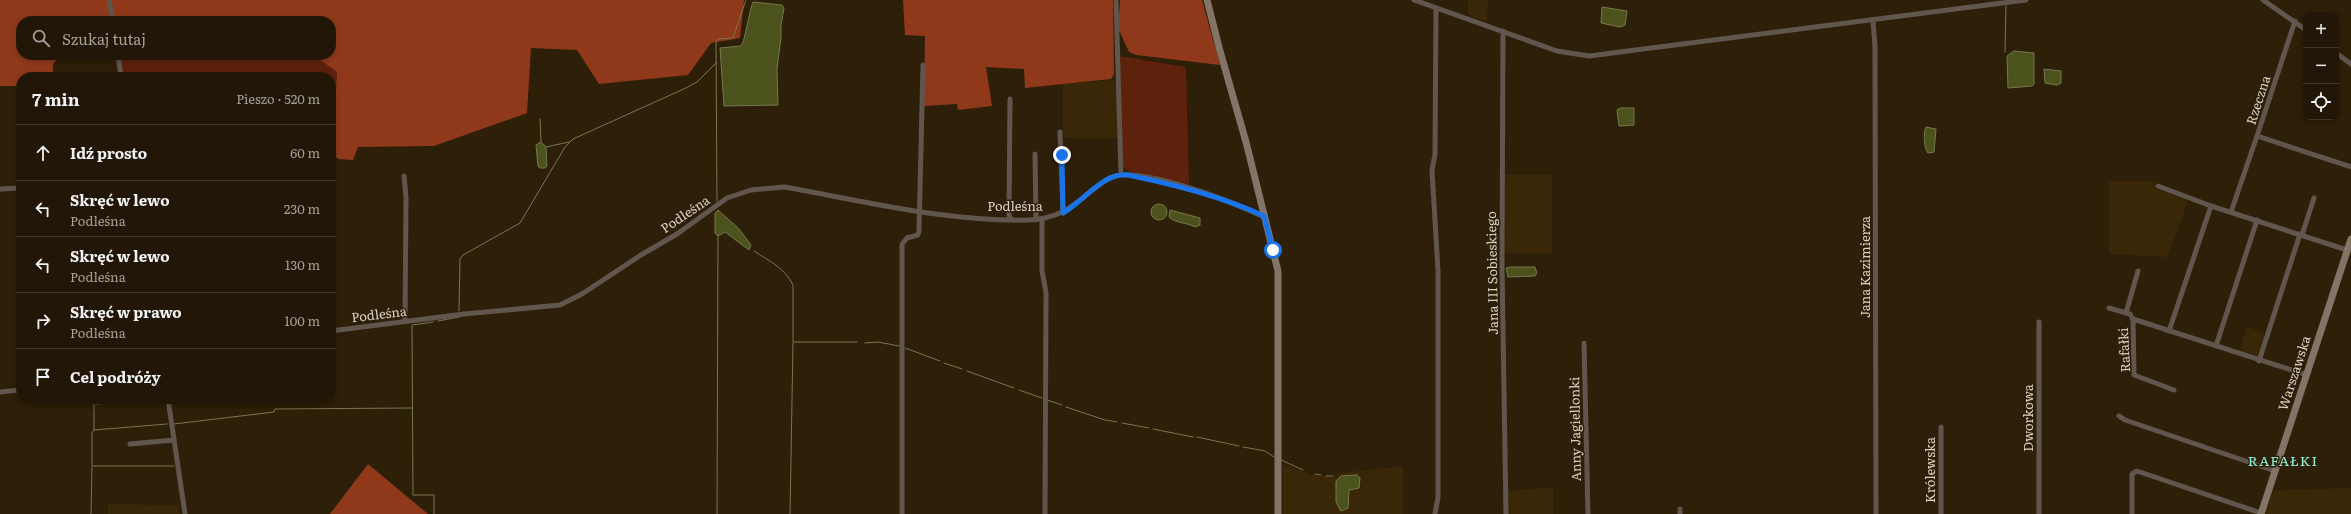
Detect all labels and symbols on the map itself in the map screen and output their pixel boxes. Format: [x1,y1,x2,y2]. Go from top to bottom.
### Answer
street label: Rzeczna [2241,73,2274,127]
route end [1053,146,1071,164]
street label: Podleśna [656,190,713,237]
street label: Podleśna [987,196,1043,215]
street label: Jana III Sobieskiego [1481,211,1502,335]
street label: Jana Kazimierza [1855,216,1874,318]
route start [1264,241,1282,259]
street label: Podleśna [350,301,408,326]
street label: Rafałki [2113,327,2134,373]
street label: Warszawska [2272,333,2315,413]
street label: Anny Jagiellonki [1564,376,1585,481]
street label: Dworkowa [2018,384,2037,452]
street label: Królewska [1920,437,1939,503]
district label: RAFAŁKI [2248,450,2318,470]

